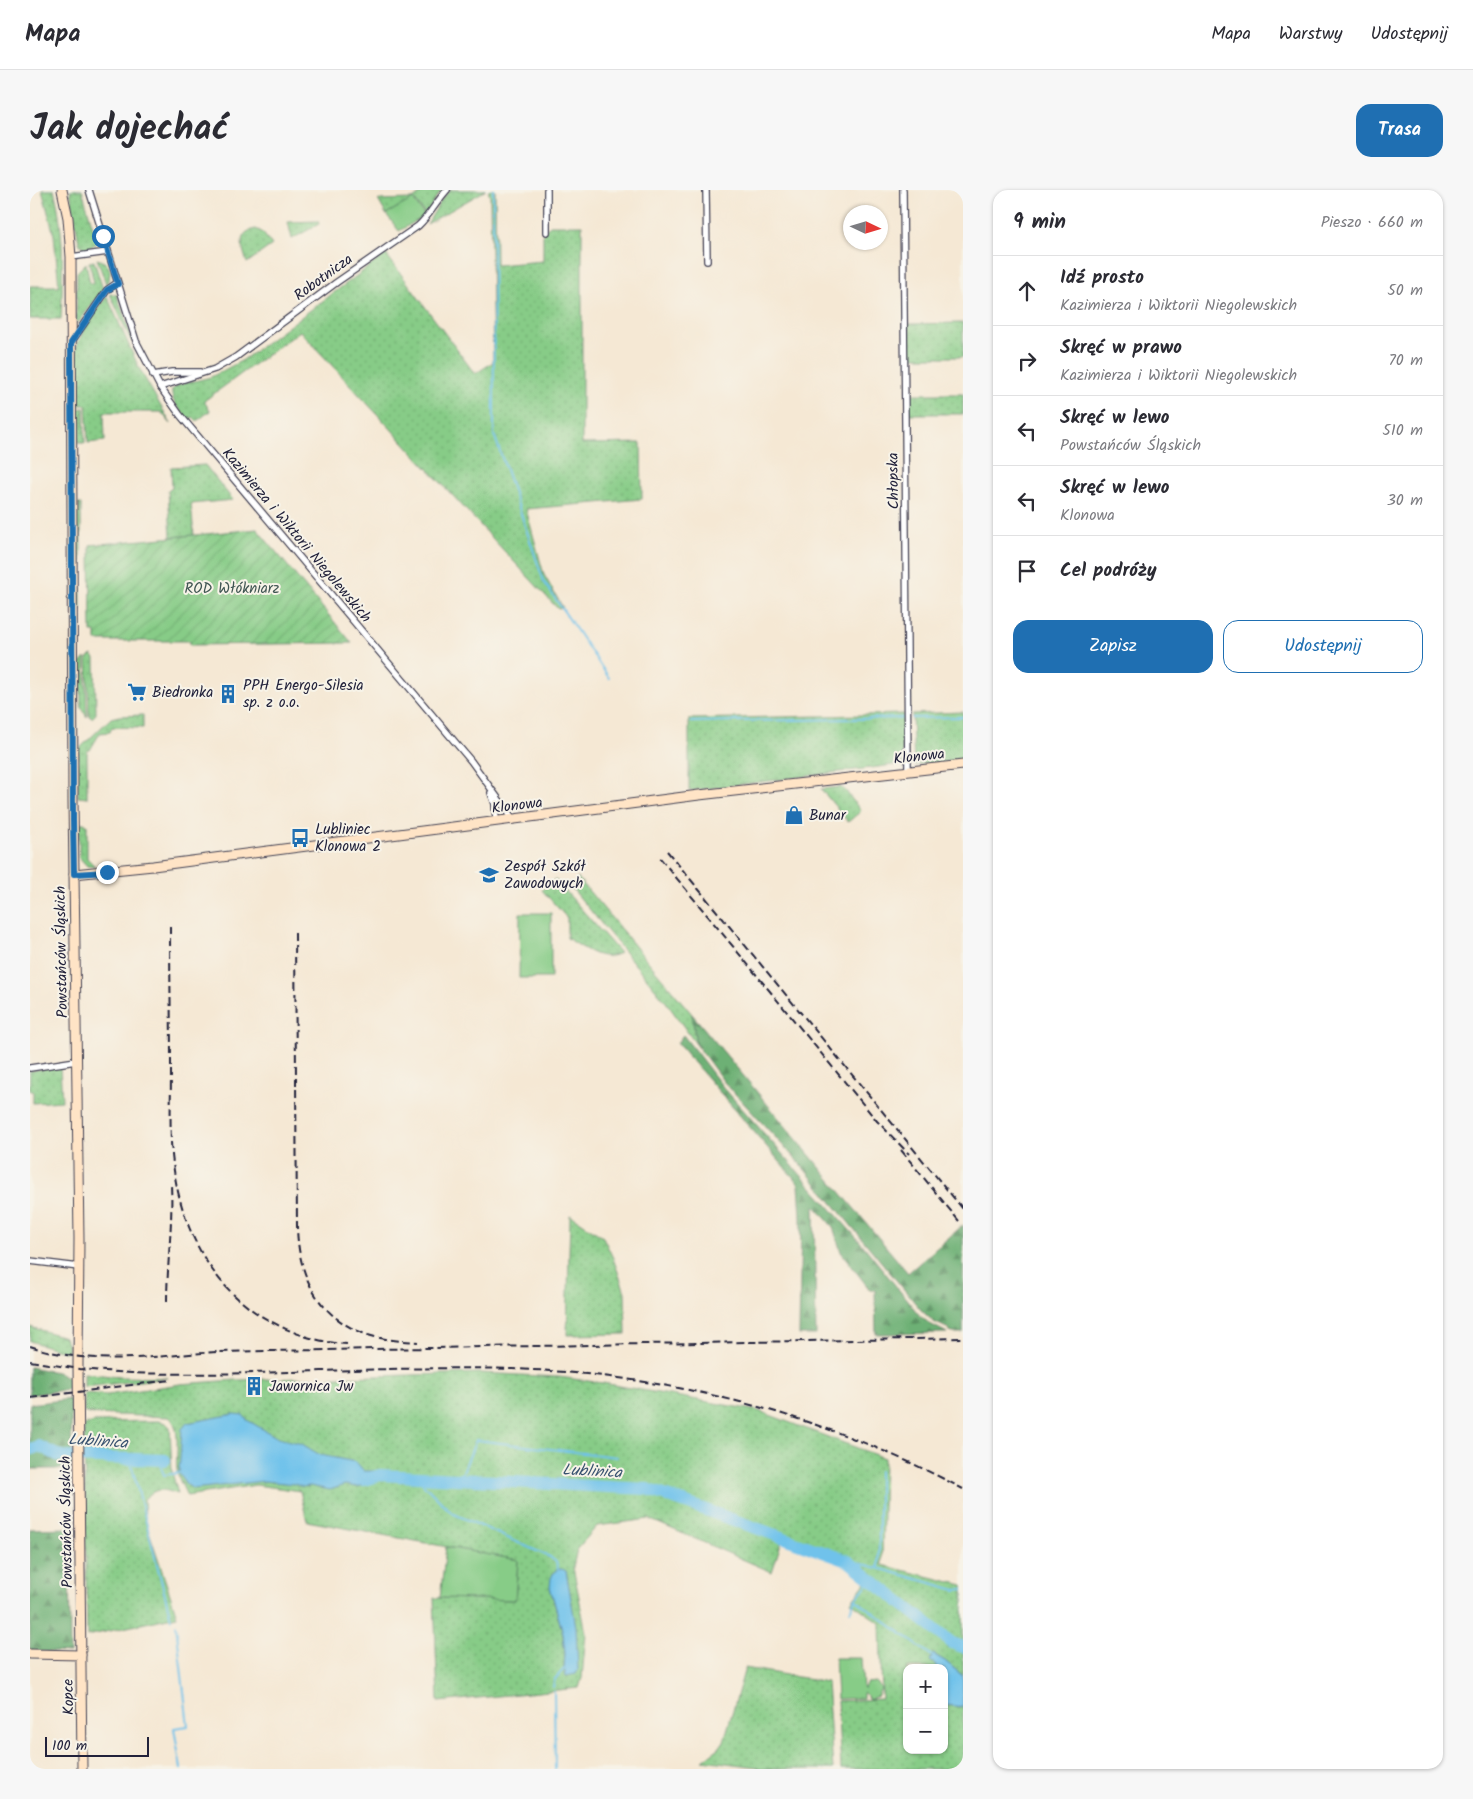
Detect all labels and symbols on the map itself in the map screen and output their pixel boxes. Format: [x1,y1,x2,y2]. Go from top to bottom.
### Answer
north arrow [843,205,888,250]
route start [92,225,115,248]
street label: Robotnicza [289,248,358,307]
street label: Kazimierza i Wiktorii Niegolewskich [216,443,377,628]
street label: Chłopska [882,452,906,510]
park label: ROD Włókniarz [185,577,280,601]
place label: PPH Energo-Silesia sp. z o.o. [243,674,364,715]
supermarket icon: Biedronka [126,681,148,703]
place label: Biedronka [152,681,213,705]
building icon: PPH Energo-Silesia sp. z o.o. [217,683,239,705]
street label: Klonowa [892,742,946,772]
street label: Klonowa [490,791,544,821]
shop icon: Bunar [783,804,805,826]
place label: Bunar [809,804,847,828]
place label: Lubliniec Klonowa 2 [315,818,381,859]
bus stop icon: Lubliniec Klonowa 2 [289,827,311,849]
place label: Zespół Szkół Zawodowych [504,855,586,896]
route end [96,861,119,884]
school or university icon: Zespół Szkół Zawodowych [478,864,500,886]
street label: Powstańców Śląskich [49,886,75,1018]
building icon: Jawornica Jw [243,1375,265,1397]
place label: Jawornica Jw [269,1375,354,1399]
water label: Lublinica [67,1427,130,1456]
street label: Powstańców Śląskich [54,1456,80,1588]
water label: Lublinica [562,1457,624,1486]
street label: Kopce [57,1678,81,1715]
scale bar [45,1734,149,1757]

